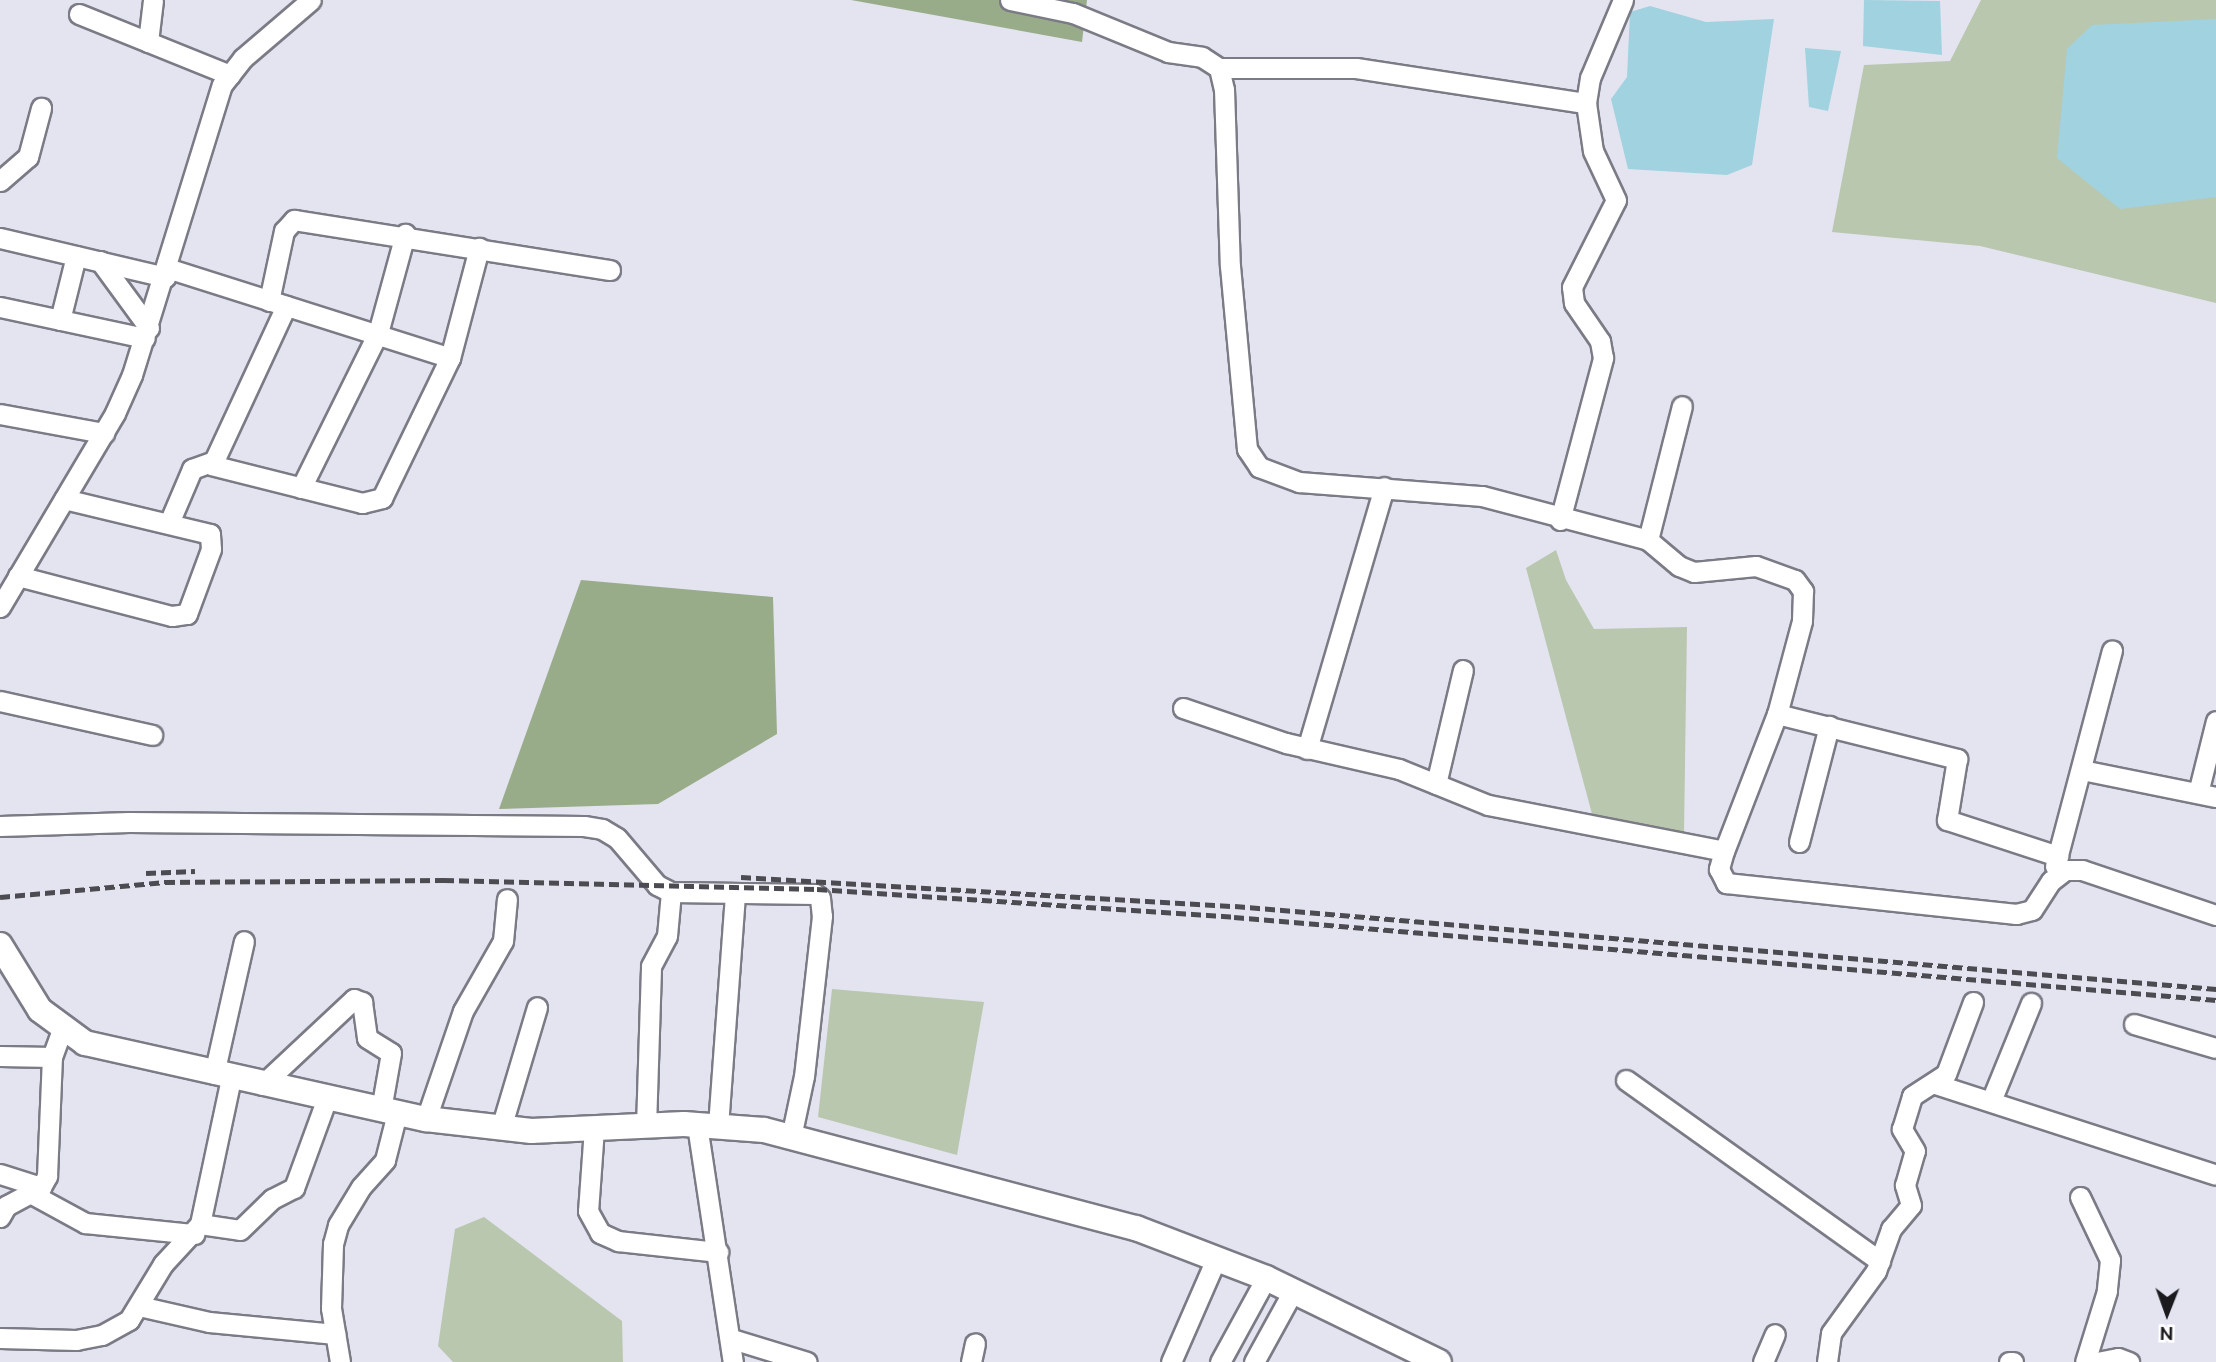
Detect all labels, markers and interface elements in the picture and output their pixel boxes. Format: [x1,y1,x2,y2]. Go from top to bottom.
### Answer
north arrow [2132,1278,2202,1348]
text: N [2159,1323,2174,1345]

